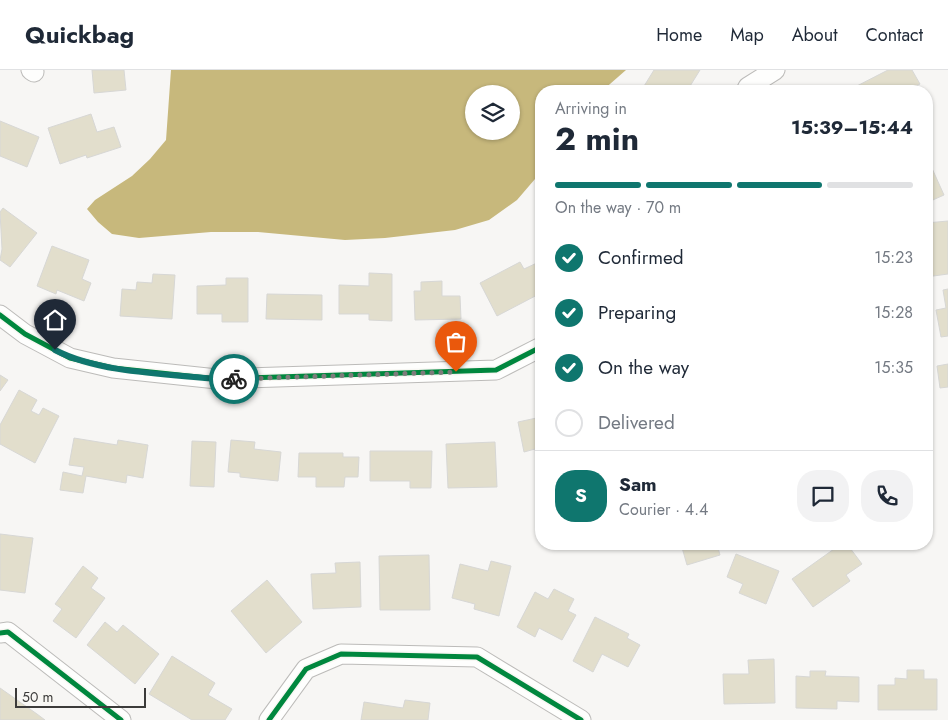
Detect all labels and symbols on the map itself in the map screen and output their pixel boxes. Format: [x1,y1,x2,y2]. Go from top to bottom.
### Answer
pin [34,299,76,350]
pin [435,321,477,372]
courier [209,354,259,404]
scale bar [15,685,146,708]

